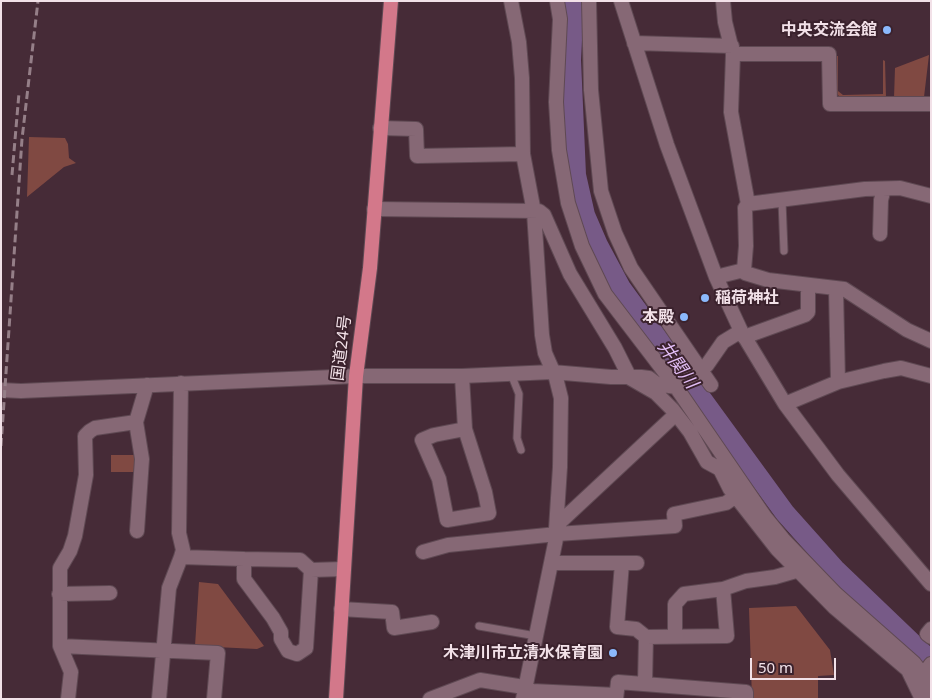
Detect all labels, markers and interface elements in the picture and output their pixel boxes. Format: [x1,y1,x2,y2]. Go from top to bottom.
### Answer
place label: 中央交流会館 [781,20,877,40]
marker: 中央交流会館 [881,24,893,36]
place label: 稲荷神社 [715,288,779,308]
marker: 稲荷神社 [699,292,711,304]
place label: 本殿 [642,307,674,327]
marker: 本殿 [678,311,690,323]
street label: 国道24号 [328,314,356,382]
water label: 井関川 [652,337,702,393]
place label: 木津川市立清水保育園 [443,643,603,663]
marker: 木津川市立清水保育園 [607,647,619,659]
scale bar [752,648,838,680]
text: 50 m [758,657,793,677]

